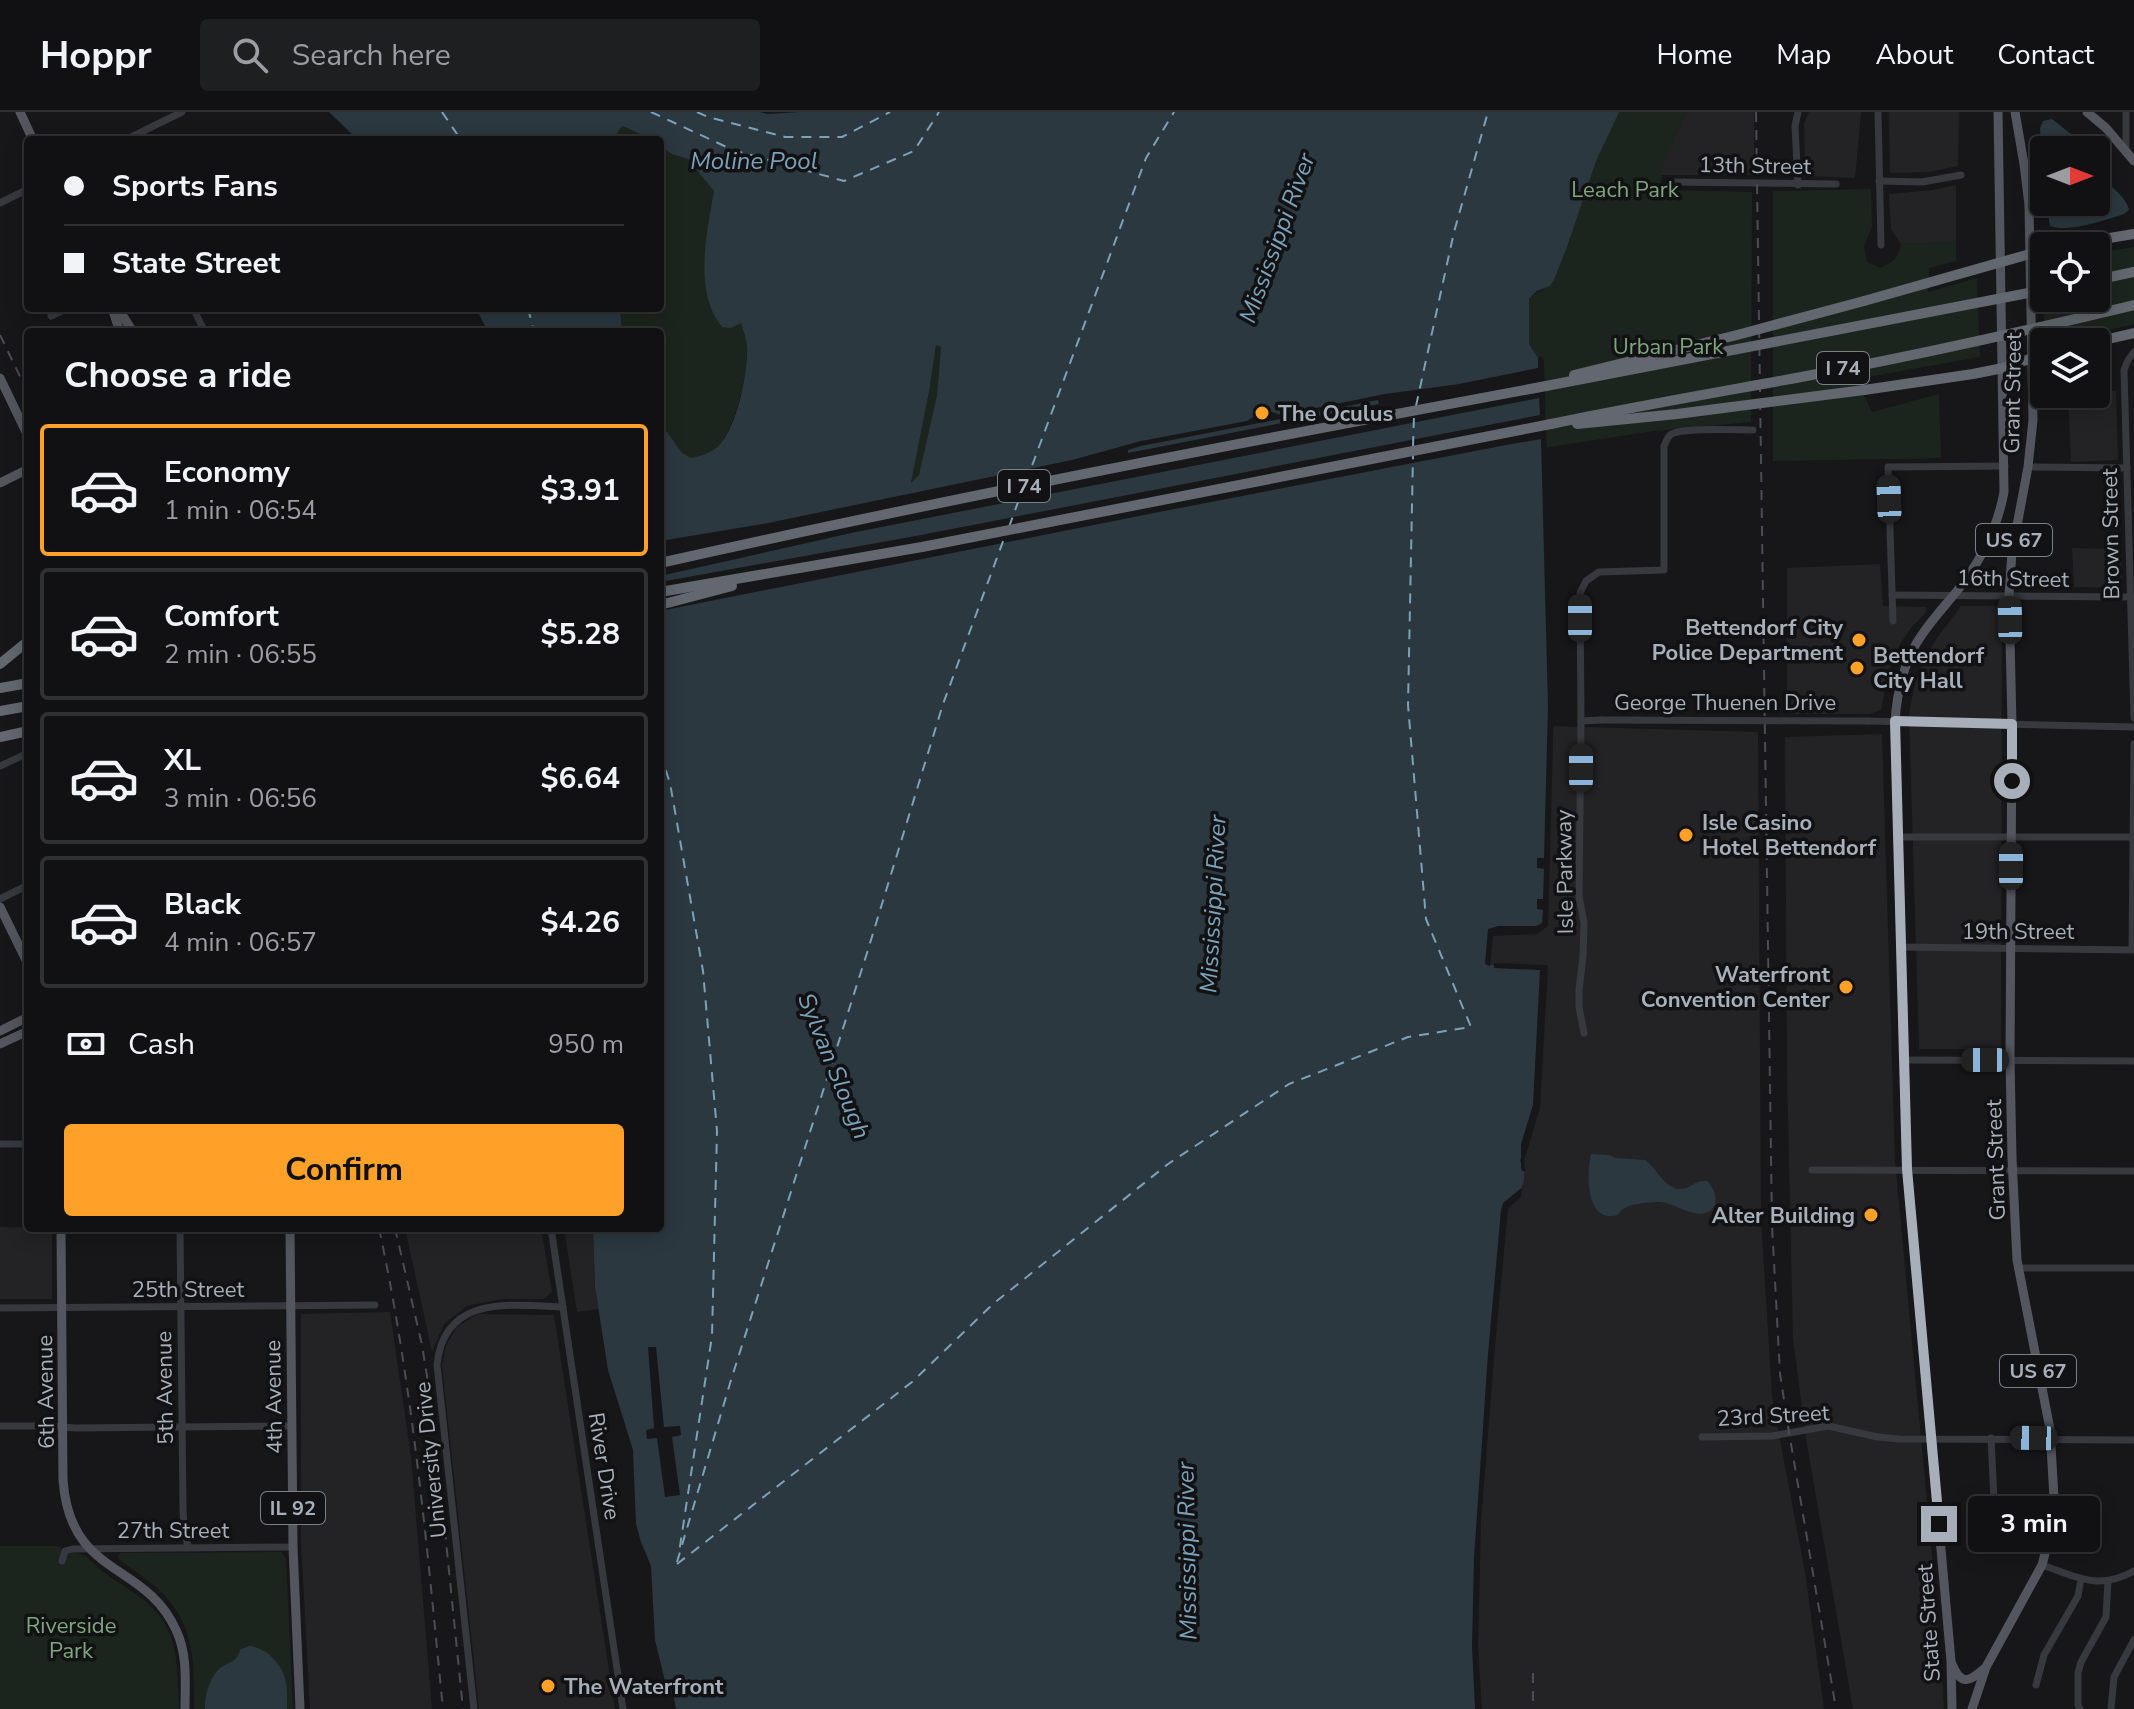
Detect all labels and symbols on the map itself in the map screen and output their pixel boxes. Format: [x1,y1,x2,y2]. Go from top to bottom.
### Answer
north arrow [2030,136,2110,216]
water label: Moline Pool [690,145,818,177]
water label: Mississippi River [1231,147,1323,327]
street label: 13th Street [1699,150,1812,182]
park label: Leach Park [1571,175,1680,205]
park label: Urban Park [1613,332,1724,362]
street label: Grant Street [1997,332,2029,454]
road number: I 74 [1817,352,1869,384]
place label: The Oculus [1278,399,1393,429]
marker: The Oculus [1253,404,1271,422]
street label: Brown Street [2095,468,2127,600]
road number: I 74 [998,470,1050,502]
car [1876,475,1902,523]
road number: US 67 [1976,524,2052,556]
street label: 16th Street [1957,563,2070,595]
car [1568,594,1592,642]
car [1998,596,2022,644]
place label: Bettendorf City Police Department [1652,613,1844,668]
marker: Bettendorf City Police Department [1850,631,1868,649]
place label: Bettendorf City Hall [1873,641,1985,696]
marker: Bettendorf City Hall [1848,659,1866,677]
street label: George Thuenen Drive [1614,688,1836,718]
car [1569,744,1593,792]
route start [1994,763,2030,799]
place label: Isle Casino Hotel Bettendorf [1702,808,1877,863]
street label: Isle Parkway [1549,809,1581,935]
water label: Mississippi River [1192,813,1234,994]
marker: Isle Casino Hotel Bettendorf [1677,826,1695,844]
car [1999,842,2023,890]
street label: 19th Street [1962,917,2074,947]
place label: Waterfront Convention Center [1641,960,1831,1015]
marker: Waterfront Convention Center [1837,978,1855,996]
water label: Sylvan Slough [790,988,878,1144]
car [1961,1048,2009,1072]
street label: Grant Street [1979,1099,2013,1221]
place label: Alter Building [1712,1201,1855,1231]
marker: Alter Building [1862,1206,1880,1224]
street label: 25th Street [132,1275,244,1305]
street label: 5th Avenue [149,1331,181,1445]
street label: 6th Avenue [30,1335,62,1449]
street label: 4th Avenue [258,1340,290,1454]
road number: US 67 [2000,1355,2076,1387]
street label: University Drive [408,1380,454,1539]
street label: 23rd Street [1716,1398,1830,1434]
street label: River Drive [581,1410,627,1522]
car [2010,1426,2058,1450]
water label: Mississippi River [1169,1460,1205,1640]
road number: IL 92 [261,1492,325,1524]
callout: 3 min [1967,1496,2099,1552]
route end [1921,1506,1957,1542]
street label: 27th Street [117,1516,229,1546]
street label: State Street [1910,1563,1948,1683]
park label: Riverside Park [26,1611,116,1666]
place label: The Waterfront [564,1672,724,1702]
marker: The Waterfront [539,1677,557,1695]

